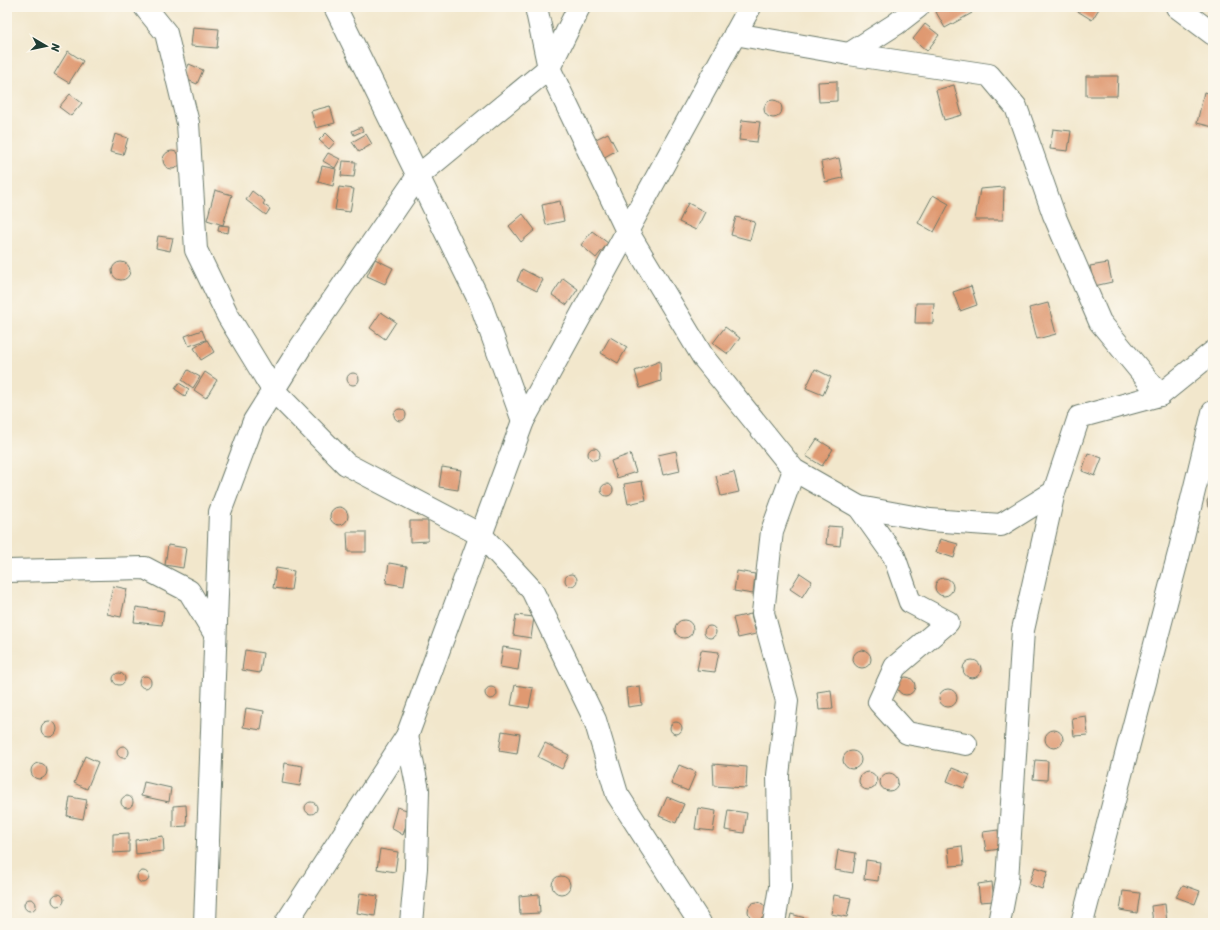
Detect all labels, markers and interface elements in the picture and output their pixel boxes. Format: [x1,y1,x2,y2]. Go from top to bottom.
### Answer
north arrow [26,26,66,66]
text: N [45,41,66,53]

